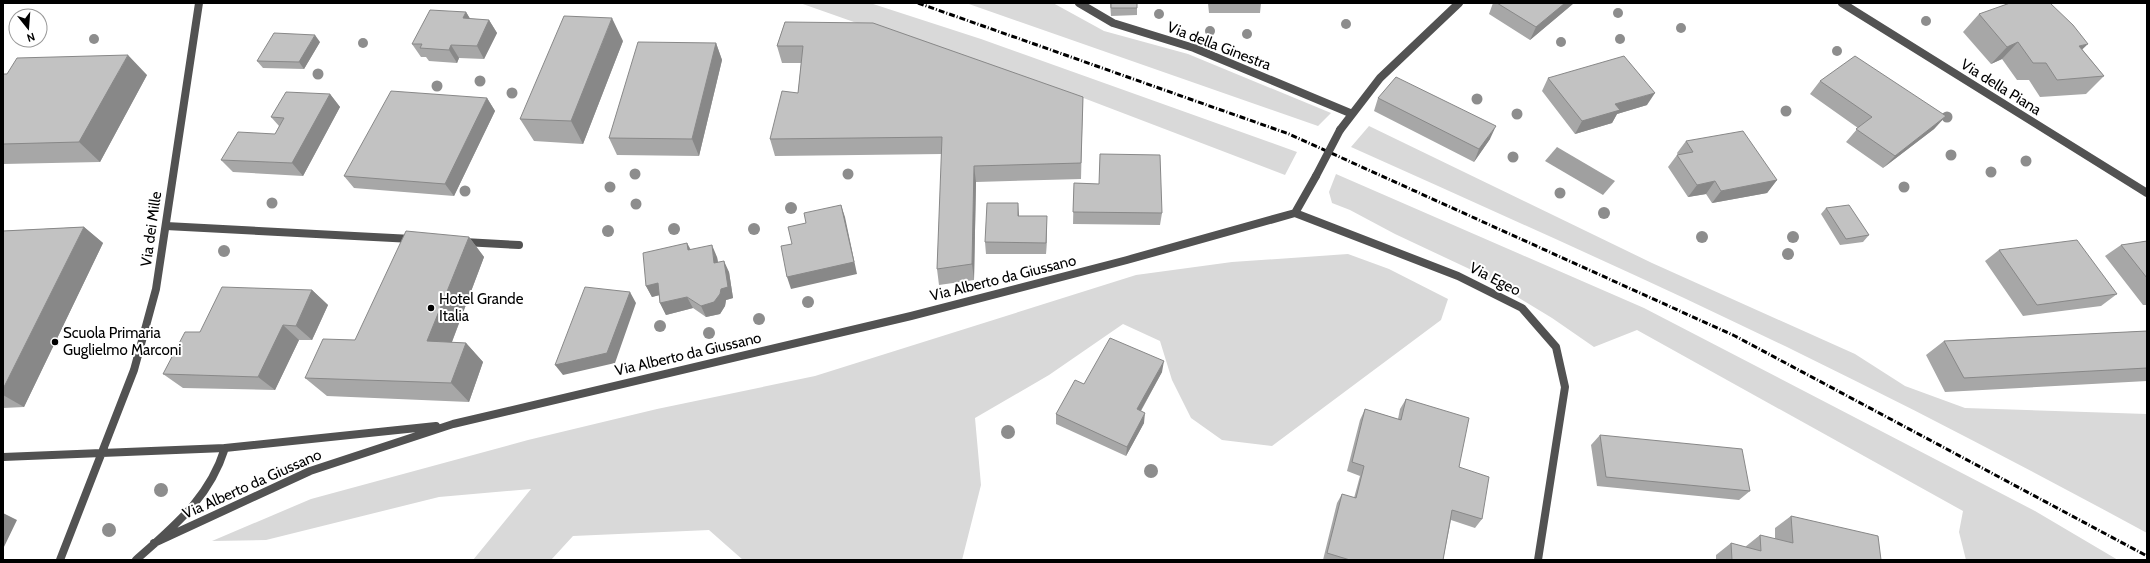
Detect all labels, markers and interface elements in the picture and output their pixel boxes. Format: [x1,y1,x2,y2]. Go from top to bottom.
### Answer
north arrow [8,8,48,48]
street label: Via della Ginestra [1165,18,1274,74]
text: N [25,30,37,45]
street label: Via della Piana [1957,55,2045,119]
street label: Via dei Mille [137,190,165,268]
street label: Via Alberto da Giussano [928,251,1078,305]
street label: Via Egeo [1466,258,1524,300]
place label: Hotel Grande Italia [439,290,524,325]
marker: Hotel Grande Italia [426,303,436,313]
place label: Scuola Primaria Guglielmo Marconi [63,324,181,359]
street label: Via Alberto da Giussano [613,328,763,380]
marker: Scuola Primaria Guglielmo Marconi [50,337,60,347]
street label: Via Alberto da Giussano [180,445,324,523]

